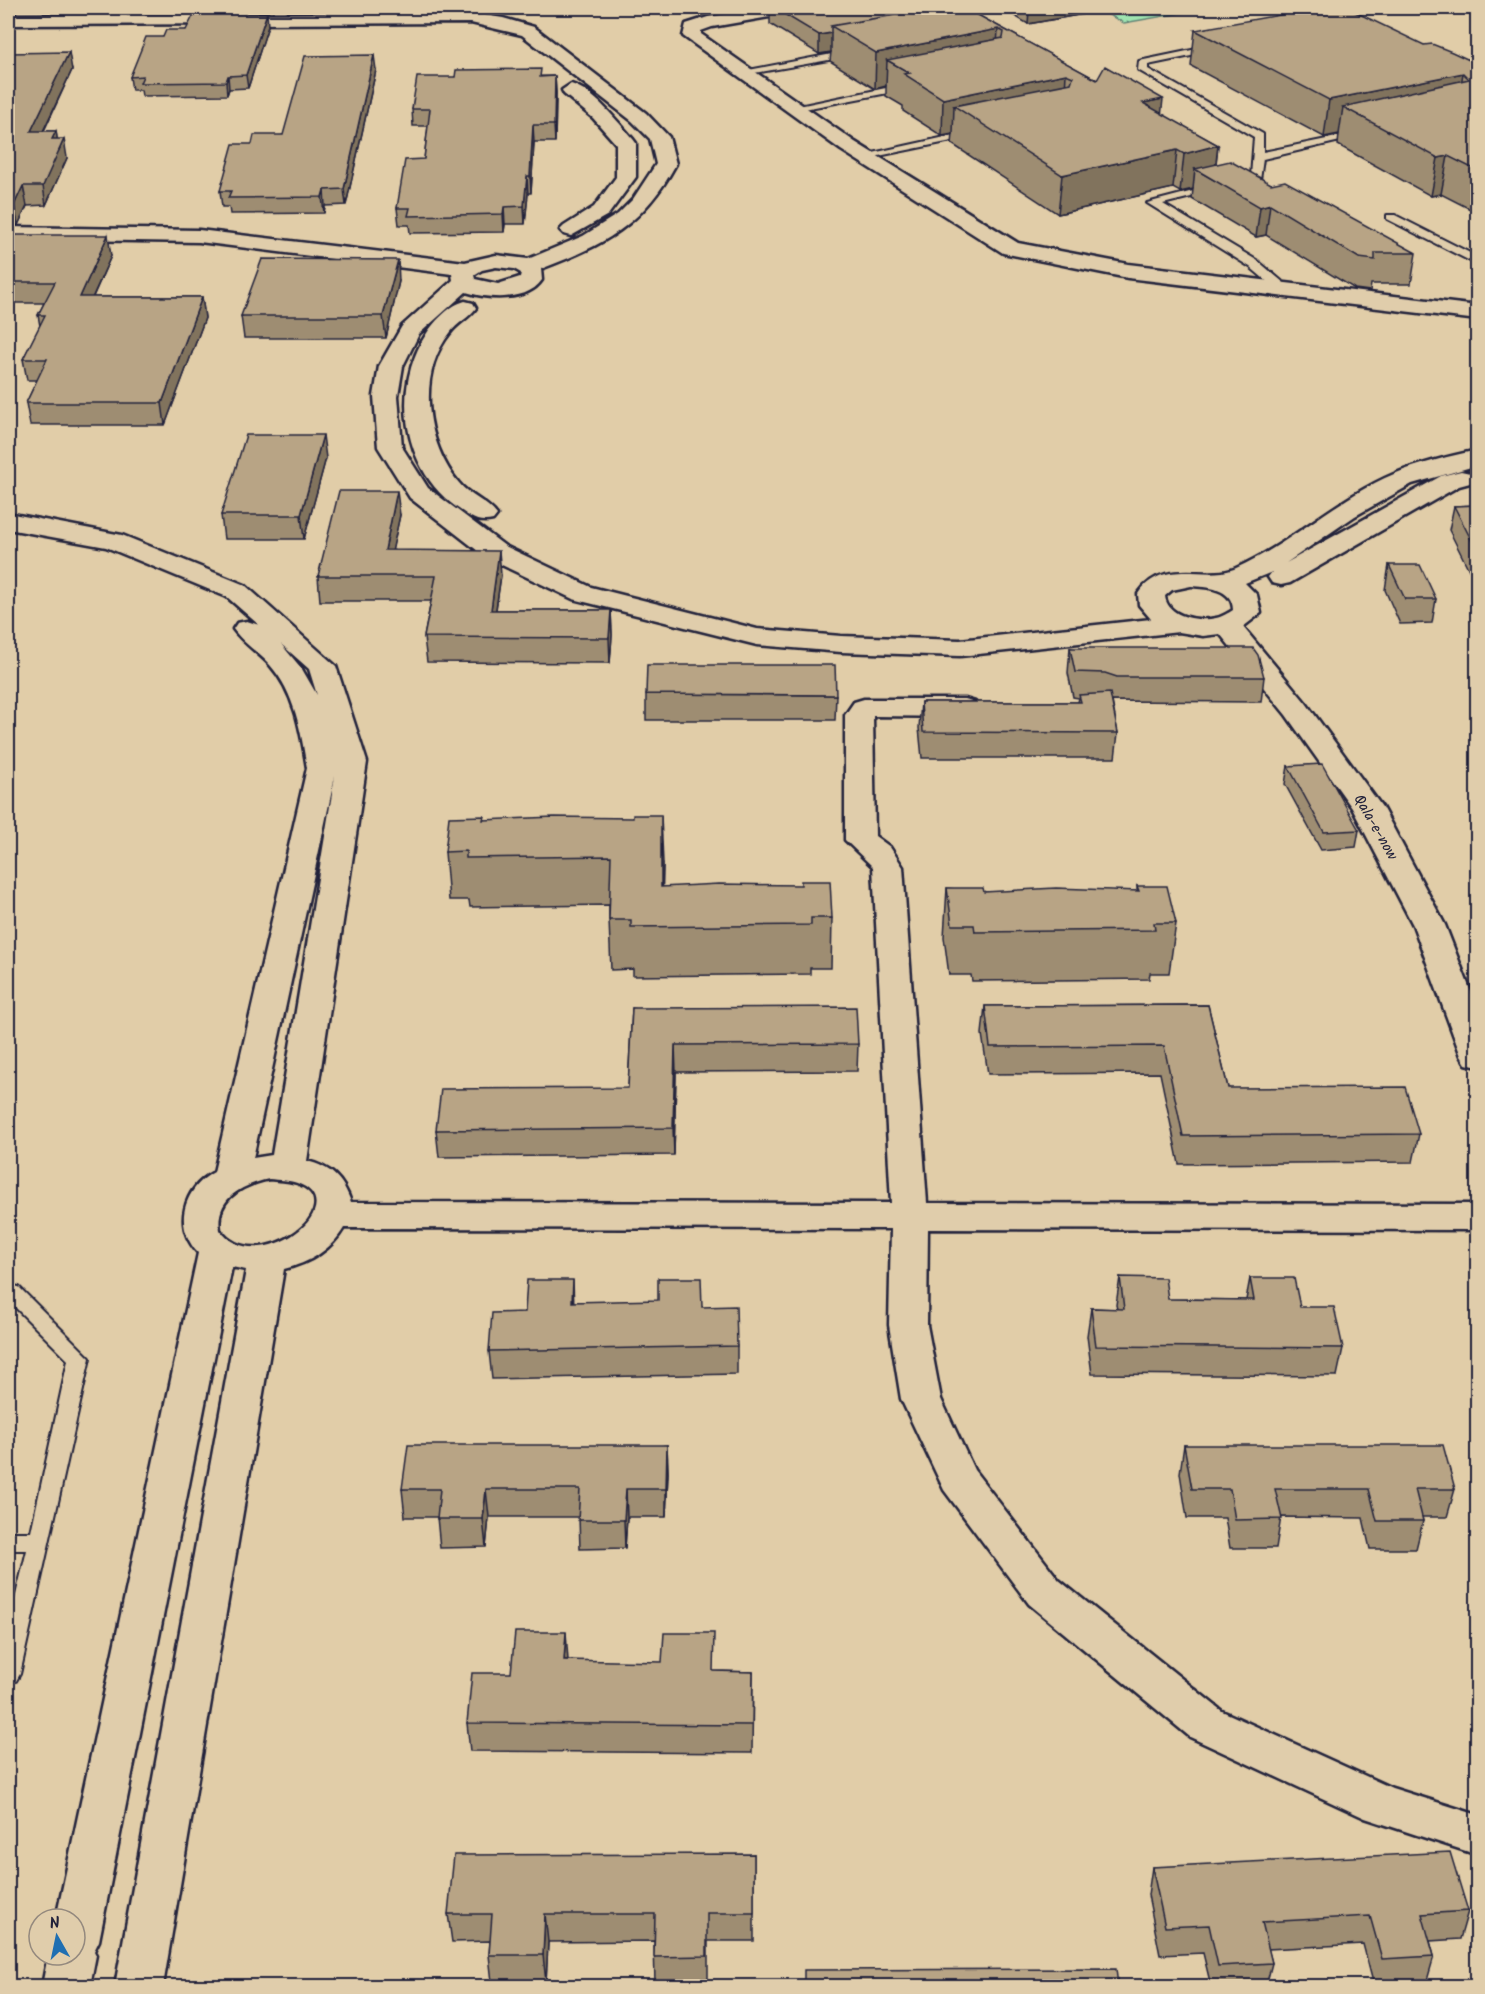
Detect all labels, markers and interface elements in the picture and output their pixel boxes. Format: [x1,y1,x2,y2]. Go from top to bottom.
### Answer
street label: Qala-e-now [1347,790,1404,866]
north arrow [27,1907,87,1967]
text: N [48,1911,62,1937]

